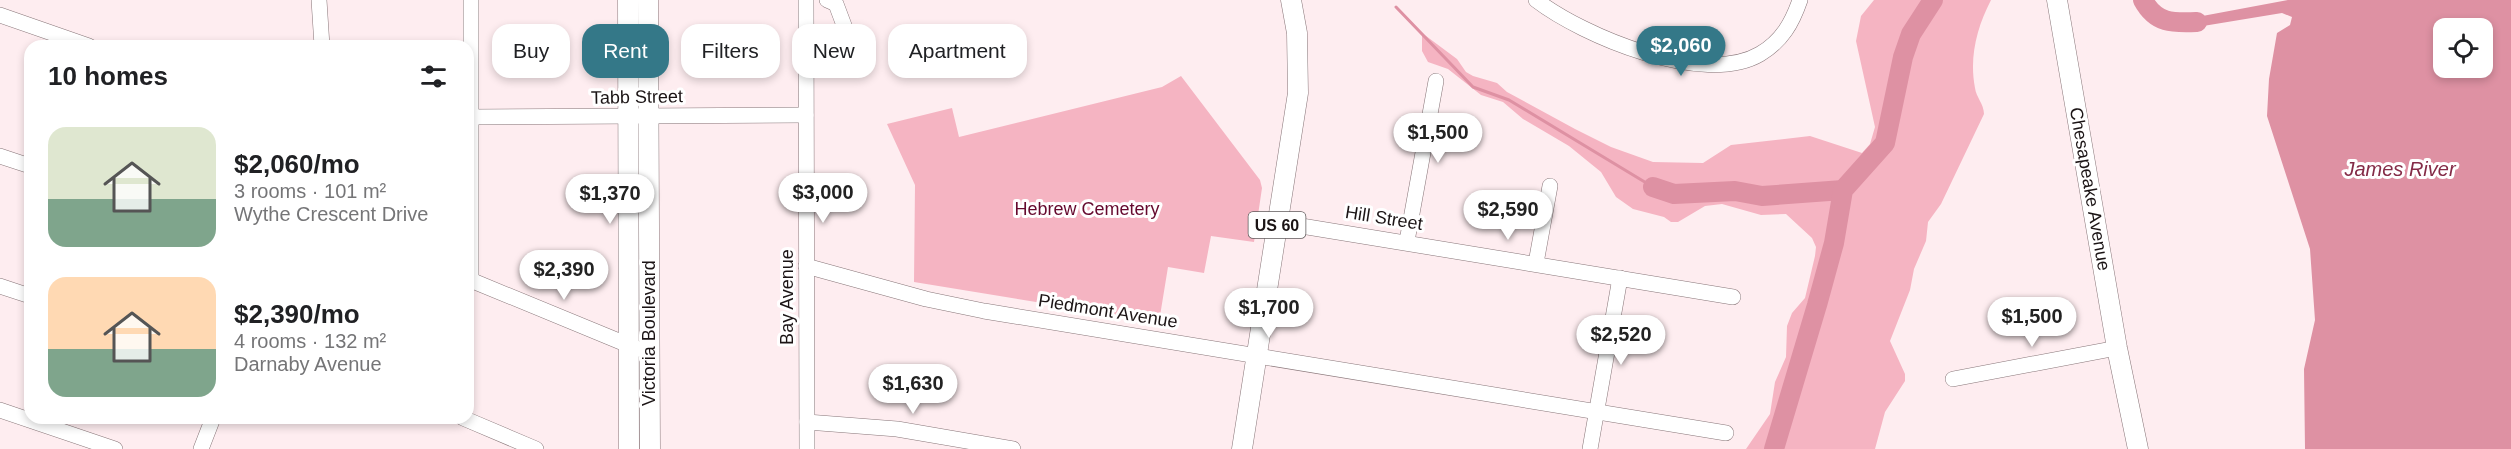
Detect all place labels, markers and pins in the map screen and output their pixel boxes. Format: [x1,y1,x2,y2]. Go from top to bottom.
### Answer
pin: $2,060 [1632,26,1730,77]
pin: $1,500 [1389,113,1487,164]
pin: $3,000 [774,173,872,224]
pin: $1,370 [561,174,659,225]
pin: $2,590 [1459,190,1557,241]
pin: $2,390 [515,250,613,301]
pin: $1,700 [1220,288,1318,339]
pin: $1,500 [1983,297,2081,348]
pin: $2,520 [1572,315,1670,366]
pin: $1,630 [864,364,962,415]

